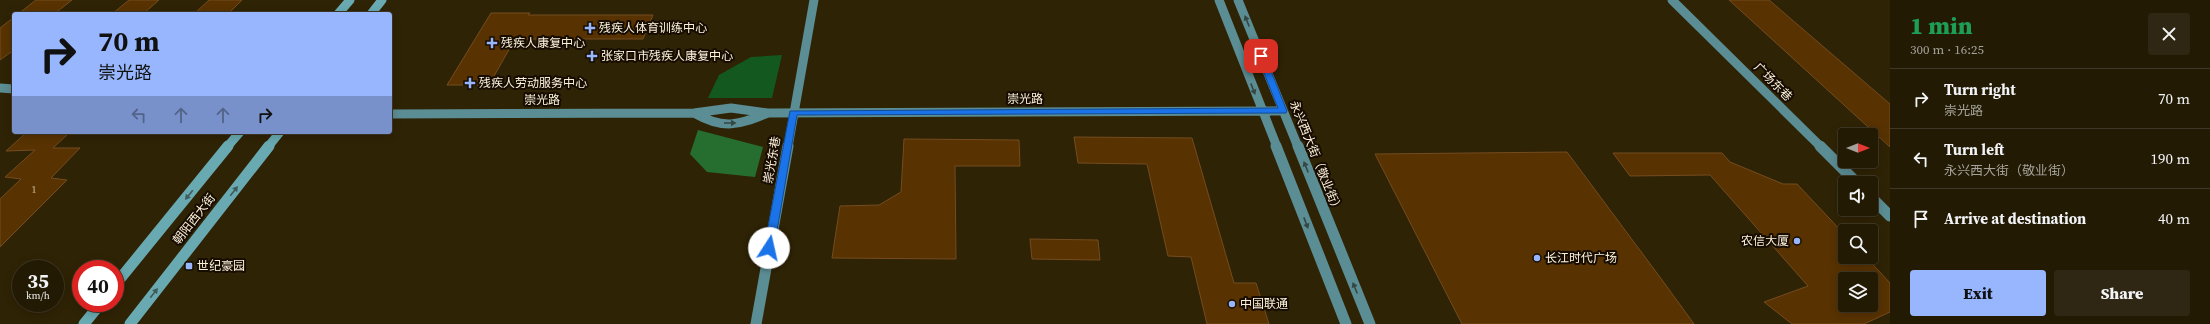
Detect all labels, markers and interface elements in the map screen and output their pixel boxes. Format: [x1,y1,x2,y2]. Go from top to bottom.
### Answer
text: 1 min [1910,9,1973,42]
button: close [2148,13,2190,55]
one-way arrow [1243,15,1250,27]
place label: 残疾人体育训练中心 [599,20,707,36]
text: 70 m [98,22,160,60]
marker: 残疾人体育训练中心 [584,22,596,34]
icon: right [32,28,84,80]
place label: 残疾人康复中心 [501,35,585,51]
marker: 残疾人康复中心 [486,37,498,49]
pin [1244,39,1278,73]
text: 300 m · 16:25 [1910,41,1984,58]
icon: arrive [1250,45,1272,67]
place label: 张家口市残疾人康复中心 [601,48,733,64]
marker: 张家口市残疾人康复中心 [586,50,598,62]
street label: 广场东巷 [1750,59,1796,105]
text: 崇光路 [98,60,152,85]
place label: 残疾人劳动服务中心 [479,75,587,91]
marker: 残疾人劳动服务中心 [464,77,476,89]
text: Turn right [1944,79,2016,100]
one-way arrow [1251,83,1257,95]
icon: right [1910,88,1932,110]
text: 70 m [2158,88,2190,109]
street label: 崇光路 [1007,91,1043,107]
street label: 崇光路 [524,92,560,108]
street label: 永兴西大街（敬业街） [1286,98,1346,216]
text: 崇光路 [1944,102,1983,119]
icon: left [128,104,150,126]
icon: ahead [170,104,192,126]
icon: ahead [212,104,234,126]
icon: right [254,104,276,126]
one-way arrow [724,120,737,126]
north arrow [1838,128,1878,168]
map controls [1838,128,1878,312]
street label: 崇光东巷 [760,135,784,185]
text: Turn left [1944,139,2004,160]
icon: left [1910,148,1932,170]
text: 190 m [2150,148,2190,169]
one-way arrow [1303,162,1309,173]
text: 永兴西大街（敬业街） [1944,162,2074,179]
button: sound [1838,176,1878,216]
house number: 1 [32,183,37,196]
one-way arrow [230,185,238,196]
one-way arrow [184,189,193,200]
street label: 朝阳西大街 [169,190,219,248]
icon: arrive [1910,208,1932,230]
text: Arrive at destination [1944,208,2086,229]
text: 40 m [2158,208,2190,229]
one-way arrow [1303,217,1309,229]
button: search [1838,224,1878,264]
position arrow [748,227,790,269]
place label: 农信大厦 [1741,233,1789,249]
marker: 农信大厦 [1792,236,1802,246]
place label: 长江时代广场 [1545,250,1617,266]
marker: 长江时代广场 [1532,253,1542,263]
place label: 世纪豪园 [197,258,245,274]
speed limit sign: 40 [72,260,124,312]
marker: 世纪豪园 [184,261,194,271]
text: 35 [27,267,49,295]
button: Exit [1910,270,2046,316]
button: Share [2054,270,2190,316]
button: layers [1838,272,1878,312]
one-way arrow [1351,281,1357,293]
one-way arrow [150,288,159,299]
text: km/h [26,289,50,302]
place label: 中国联通 [1240,296,1288,312]
marker: 中国联通 [1227,299,1237,309]

